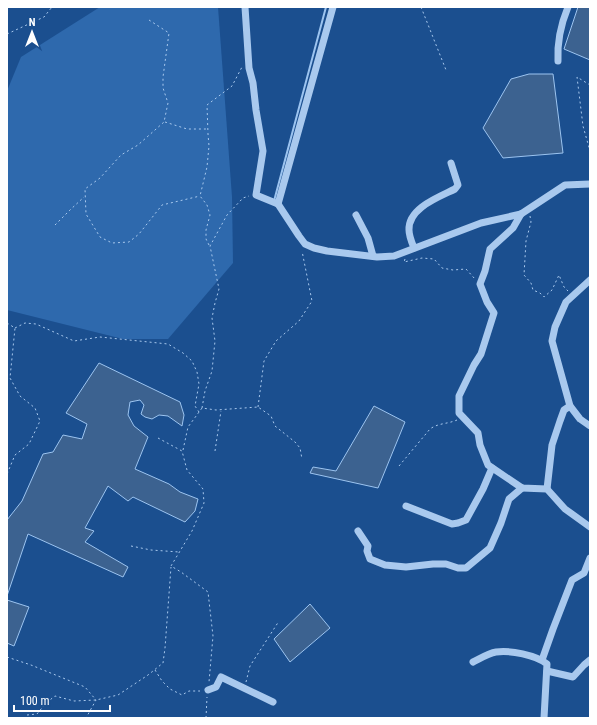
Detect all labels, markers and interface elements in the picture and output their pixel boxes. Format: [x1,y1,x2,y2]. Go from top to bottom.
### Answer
north arrow [12,12,52,52]
text: N [29,16,36,29]
scale bar [14,687,110,713]
text: 100 m [20,694,50,708]

